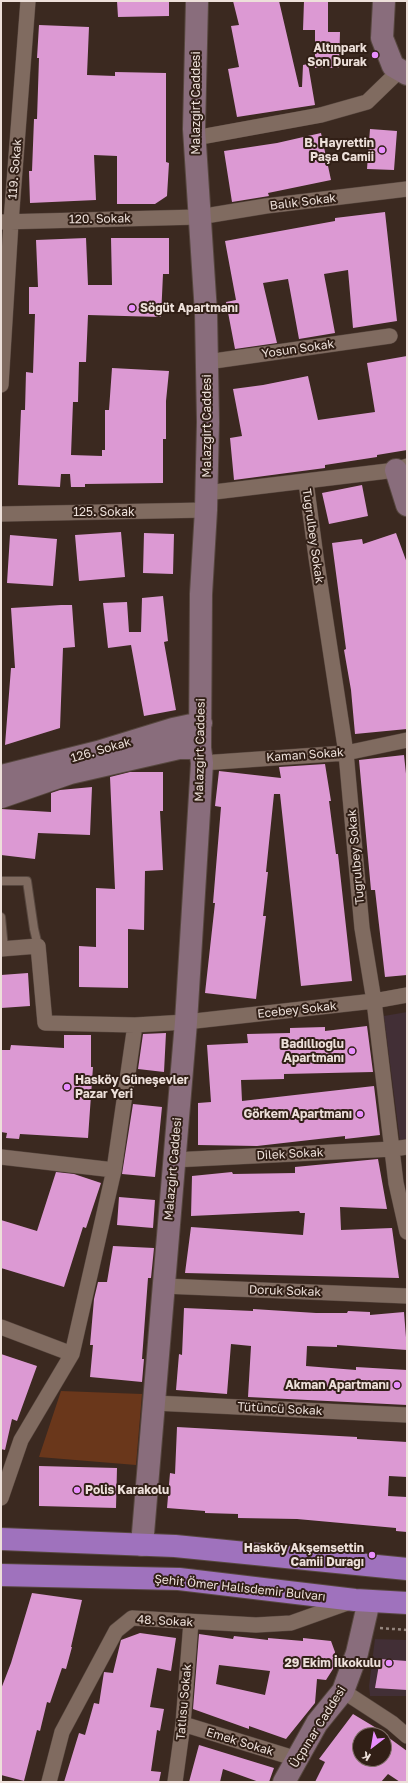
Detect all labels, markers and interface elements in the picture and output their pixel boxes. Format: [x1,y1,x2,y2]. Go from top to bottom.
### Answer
place label: Altınpark Son Durak [307,41,367,69]
marker: Altınpark Son Durak [370,50,380,60]
street label: Malazgirt Caddesi [189,51,203,155]
place label: B. Hayrettin Paşa Camii [304,136,374,164]
street label: 119. Sokak [5,138,25,200]
marker: B. Hayrettin Paşa Camii [377,145,387,155]
street label: Balık Sokak [269,191,337,213]
street label: 120. Sokak [69,211,131,227]
place label: Söğüt Apartmanı [140,301,238,315]
marker: Söğüt Apartmanı [127,303,137,313]
street label: Yosun Sokak [261,337,335,361]
street label: Malazgirt Caddesi [200,374,214,478]
street label: Tuğrulbey Sokak [299,488,327,584]
street label: 125. Sokak [73,505,135,519]
street label: Malazgirt Caddesi [192,698,208,802]
street label: 126. Sokak [69,735,133,765]
street label: Kaman Sokak [266,745,344,765]
street label: Tuğrulbey Sokak [345,809,367,905]
street label: Ecebey Sokak [257,999,337,1021]
place label: Badıllıoğlu Apartmanı [281,1037,344,1065]
marker: Badıllıoğlu Apartmanı [347,1046,357,1056]
place label: Hasköy Güneşevler Pazar Yeri [75,1073,188,1101]
marker: Hasköy Güneşevler Pazar Yeri [62,1082,72,1092]
place label: Görkem Apartmanı [243,1107,352,1121]
marker: Görkem Apartmanı [355,1109,365,1119]
street label: Malazgirt Caddesi [161,1117,185,1221]
street label: Dilek Sokak [256,1145,324,1163]
street label: Doruk Sokak [249,1283,321,1299]
place label: Akman Apartmanı [285,1378,389,1392]
marker: Akman Apartmanı [392,1380,402,1390]
street label: Tütüncü Sokak [237,1400,323,1418]
place label: Polis Karakolu [85,1483,169,1497]
marker: Polis Karakolu [72,1485,82,1495]
place label: Hasköy Akşemsettin Camii Durağı [244,1541,364,1569]
marker: Hasköy Akşemsettin Camii Durağı [367,1550,377,1560]
street label: Şehit Ömer Halisdemir Bulvarı [154,1572,326,1604]
street label: 48. Sokak [136,1612,194,1630]
place label: 29 Ekim İlkokulu [285,1656,381,1670]
marker: 29 Ekim İlkokulu [384,1658,394,1668]
street label: Tatlısu Sokak [173,1663,195,1741]
street label: Üçpınar Caddesi [287,1683,349,1771]
street label: Emek Sokak [205,1725,275,1759]
north arrow [352,1727,392,1767]
text: K [359,1749,373,1764]

